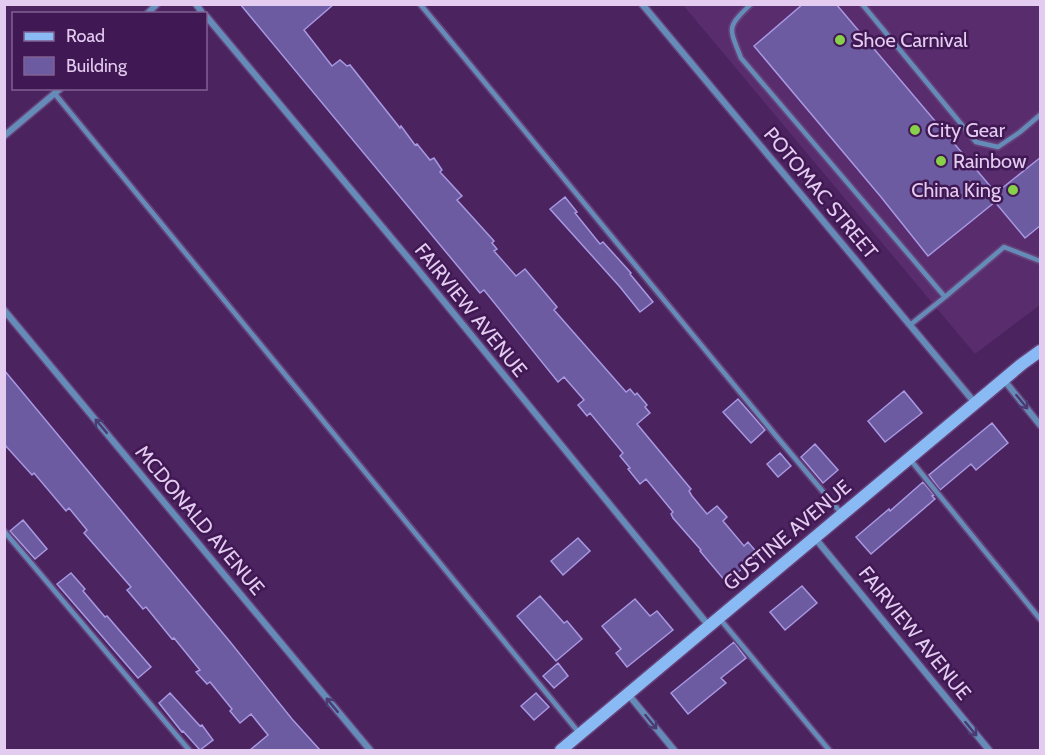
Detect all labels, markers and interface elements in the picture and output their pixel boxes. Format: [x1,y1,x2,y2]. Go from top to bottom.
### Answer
legend [12,12,207,90]
text: Road [66,25,105,47]
place label: Shoe Carnival [852,28,968,52]
marker: Shoe Carnival [833,33,847,47]
text: Building [66,55,128,77]
place label: City Gear [927,118,1006,142]
street label: POTOMAC STREET [759,122,883,264]
marker: City Gear [908,123,922,137]
place label: Rainbow [953,149,1027,173]
marker: Rainbow [934,154,948,168]
place label: China King [911,178,1002,202]
marker: China King [1006,183,1020,197]
street label: FAIRVIEW AVENUE [410,238,532,382]
one-way arrow [1015,394,1028,410]
one-way arrow [94,419,108,434]
street label: MCDONALD AVENUE [130,440,270,600]
street label: GUSTINE AVENUE [718,475,856,595]
street label: FAIRVIEW AVENUE [854,561,976,705]
one-way arrow [326,698,339,714]
one-way arrow [645,714,658,730]
one-way arrow [965,721,978,737]

